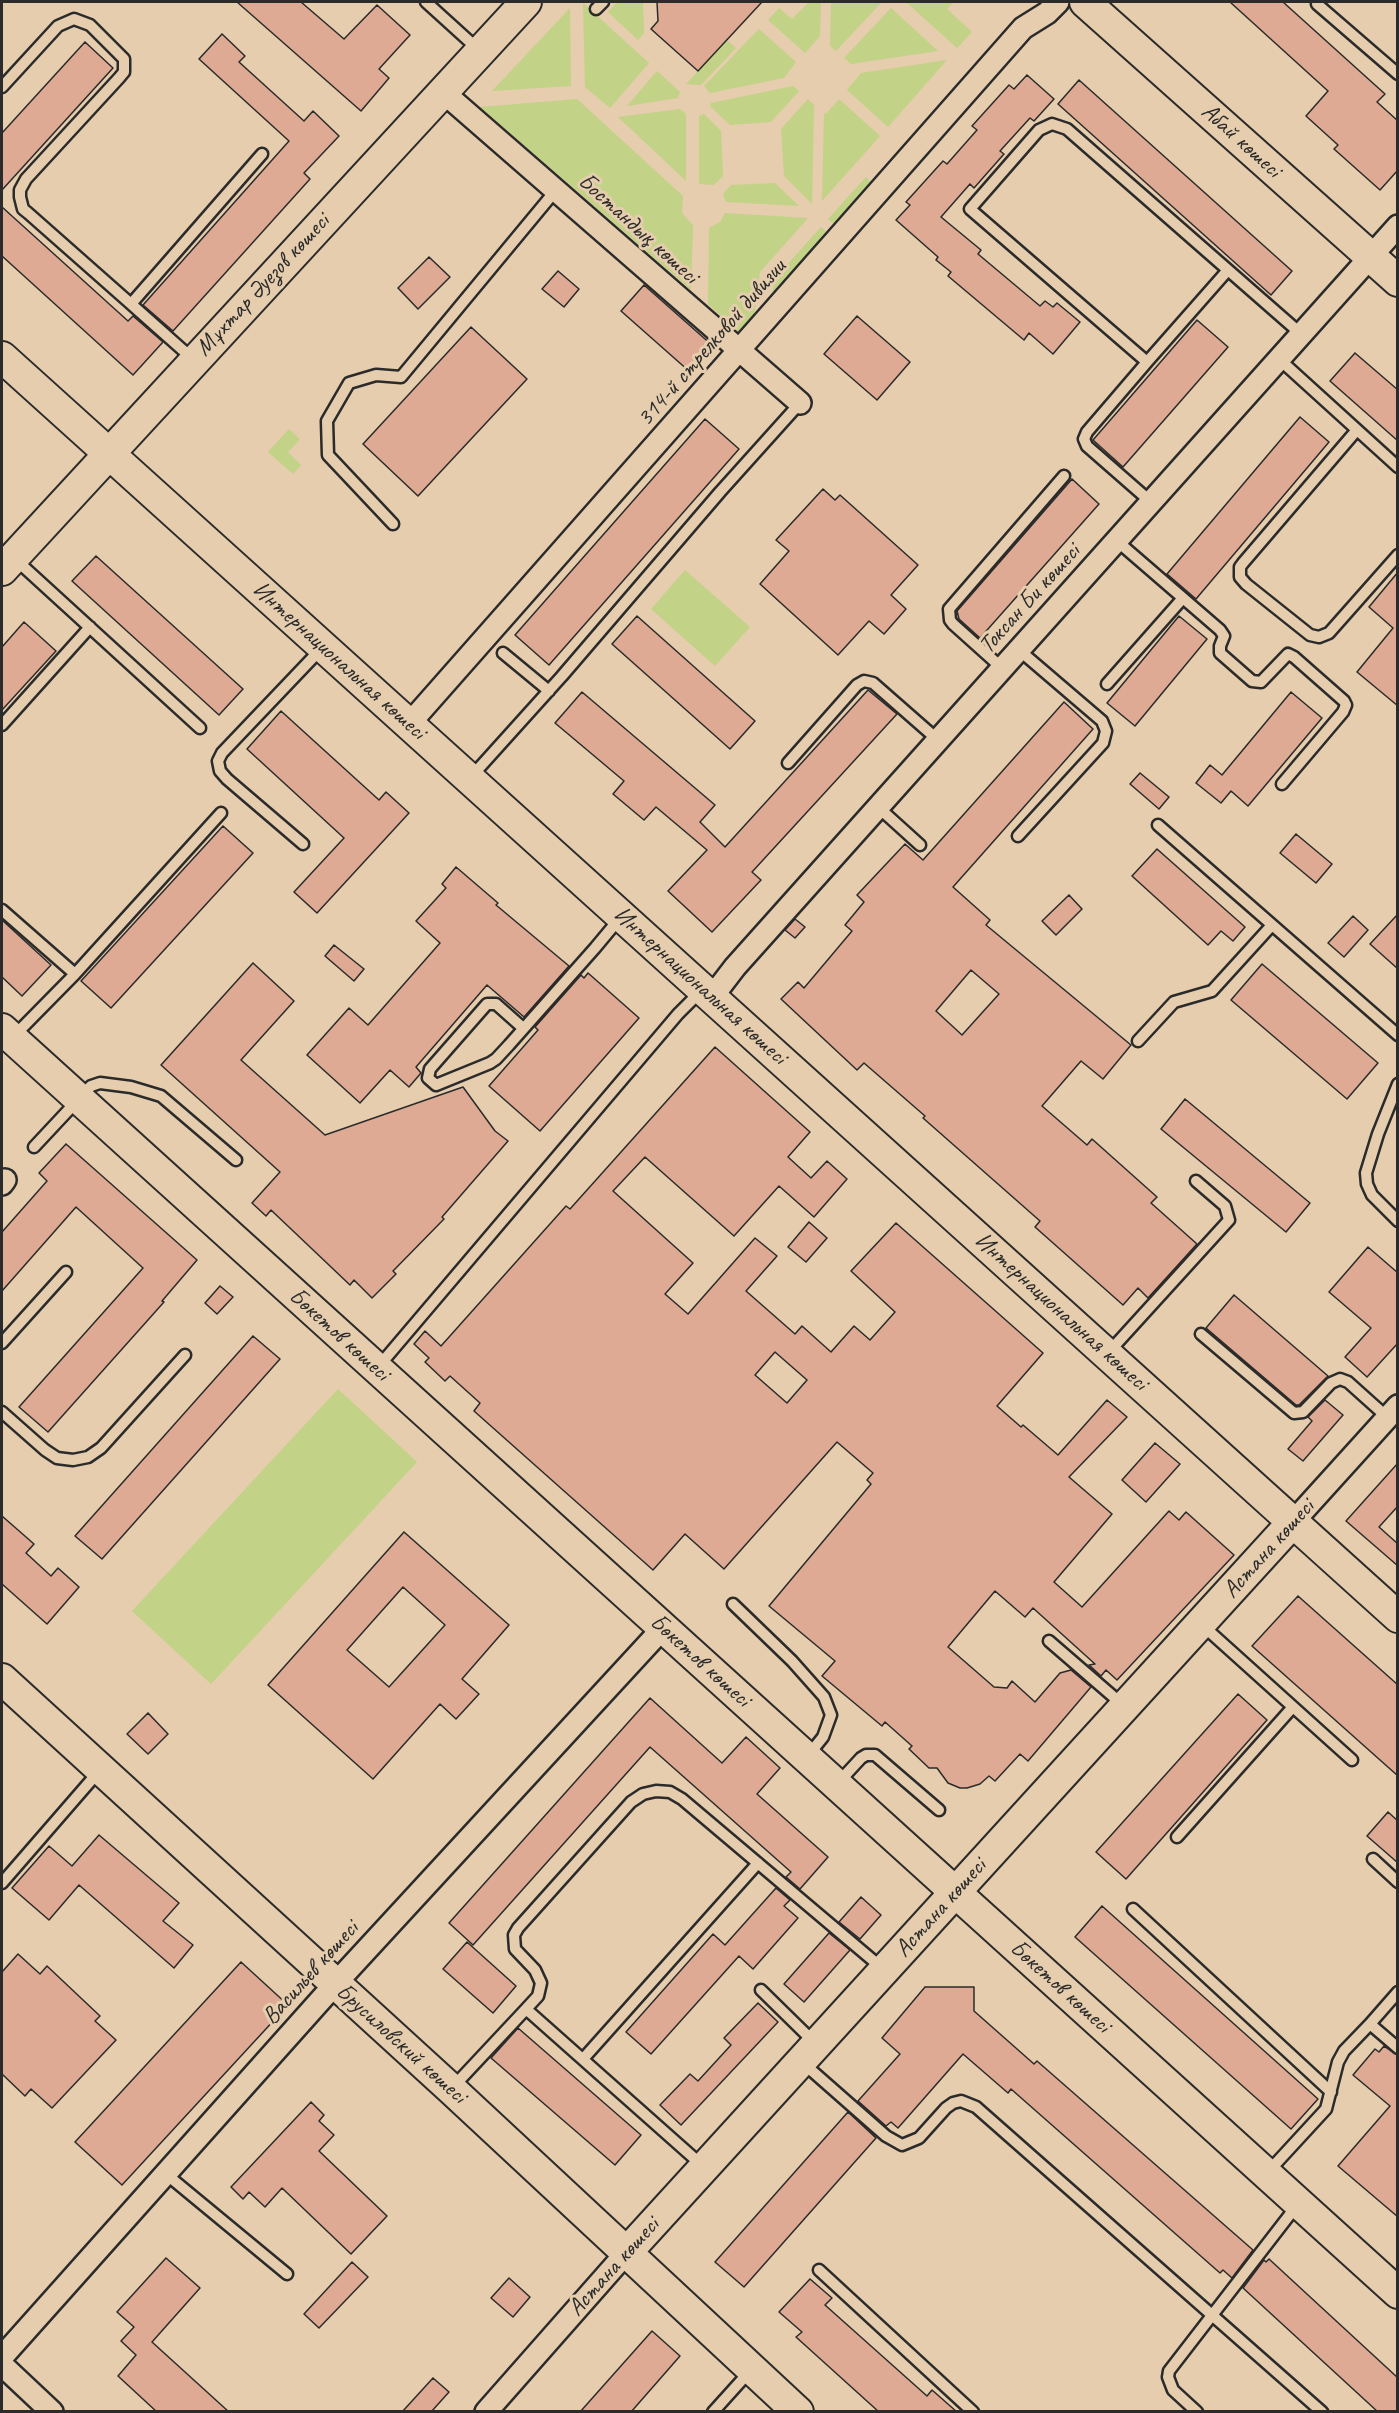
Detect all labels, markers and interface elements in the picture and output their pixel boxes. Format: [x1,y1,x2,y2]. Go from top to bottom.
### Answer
street label: Абай көшесі [1195,98,1287,184]
street label: Бостандық көшесі [572,167,704,291]
street label: Мұхтар Әуезов көшесі [190,208,336,362]
street label: 314-й стрелковой дивизии [631,253,793,433]
street label: Токсан Би көшесі [973,538,1087,660]
street label: Интернациональная көшесі [246,576,432,746]
street label: Интернациональная көшесі [607,901,793,1071]
street label: Интернациональная көшесі [968,1227,1154,1397]
street label: Бөкетов көшесі [283,1282,395,1388]
street label: Астана көшесі [1217,1494,1321,1604]
street label: Бөкетов көшесі [644,1608,756,1714]
street label: Астана көшесі [889,1853,993,1963]
street label: Васильев көшесі [257,1915,365,2031]
street label: Бөкетов көшесі [1004,1934,1116,2040]
street label: Брусиловский көшесі [330,1978,472,2110]
street label: Астана көшесі [562,2212,666,2322]

